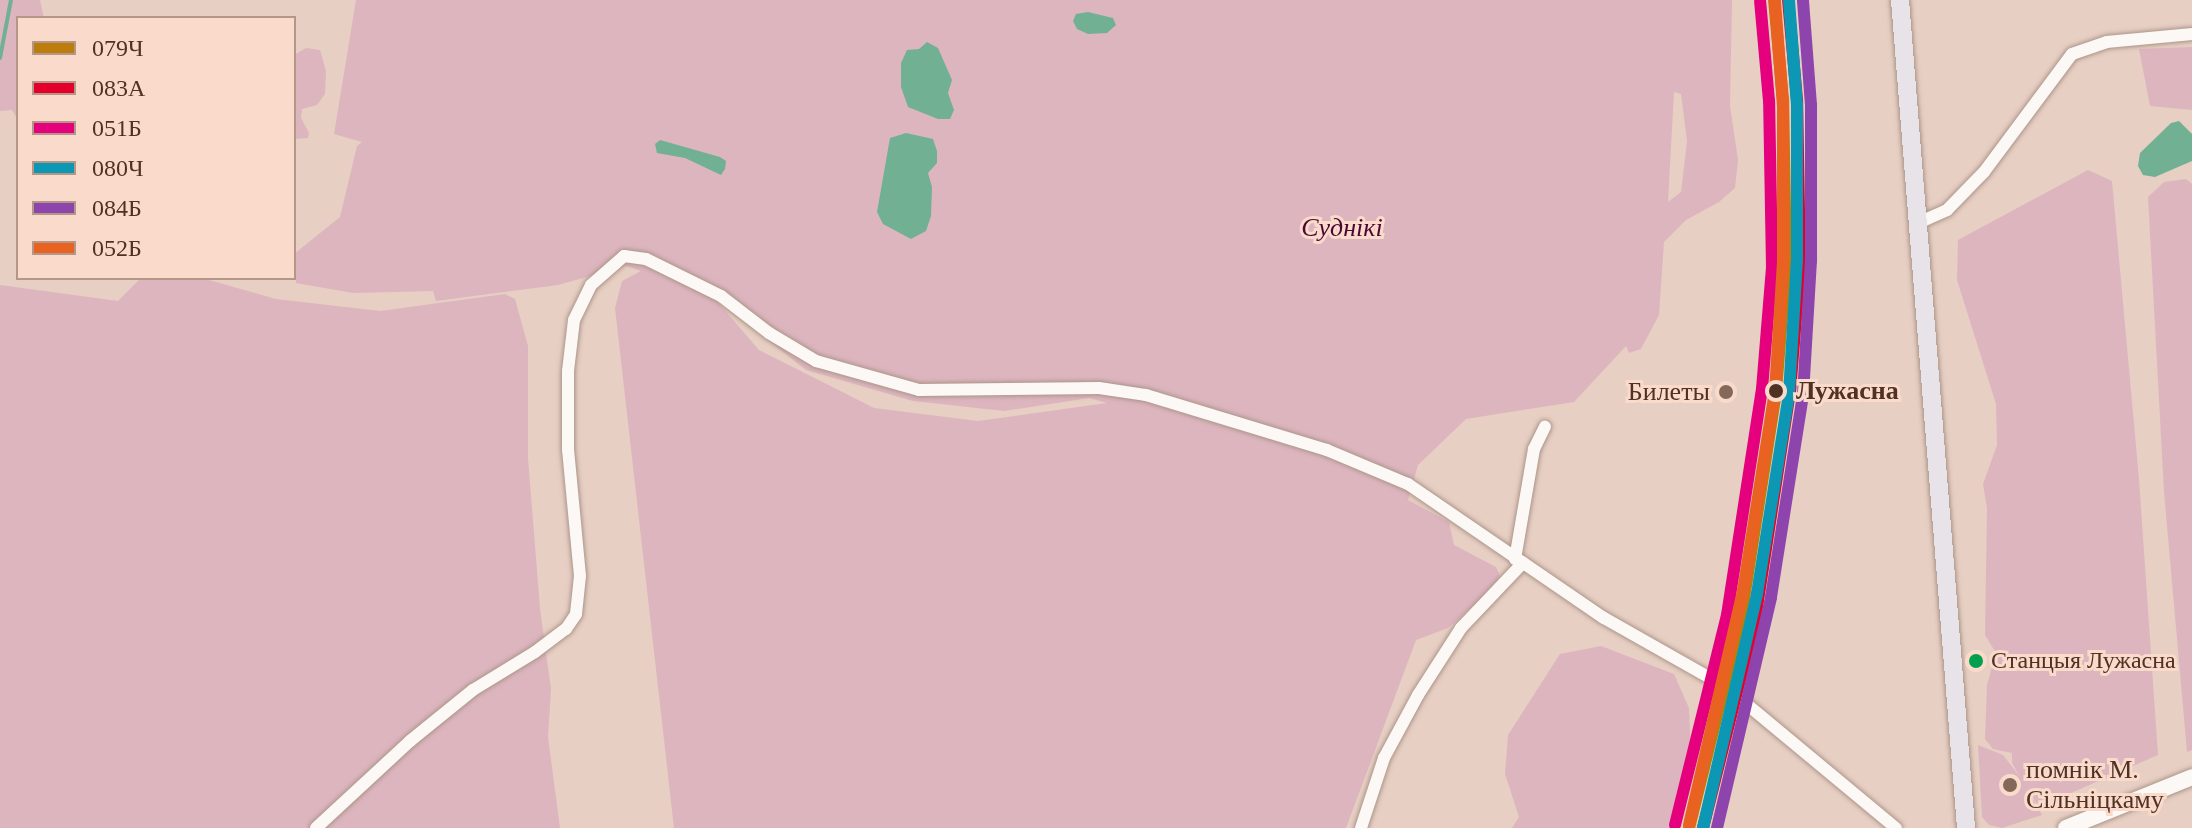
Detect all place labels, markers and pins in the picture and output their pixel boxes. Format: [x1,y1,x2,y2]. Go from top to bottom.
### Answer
place label: Лужасна [1796,375,1899,407]
place label: Билеты [1628,376,1710,408]
marker: Лужасна [1763,378,1789,404]
marker: Билеты [1717,383,1735,401]
place label: Станцыя Лужасна [1991,647,2176,675]
marker: Станцыя Лужасна [1968,653,1984,669]
place label: помнік М. Сільніцкаму [2026,754,2164,816]
marker: помнік М. Сільніцкаму [2001,776,2019,794]

